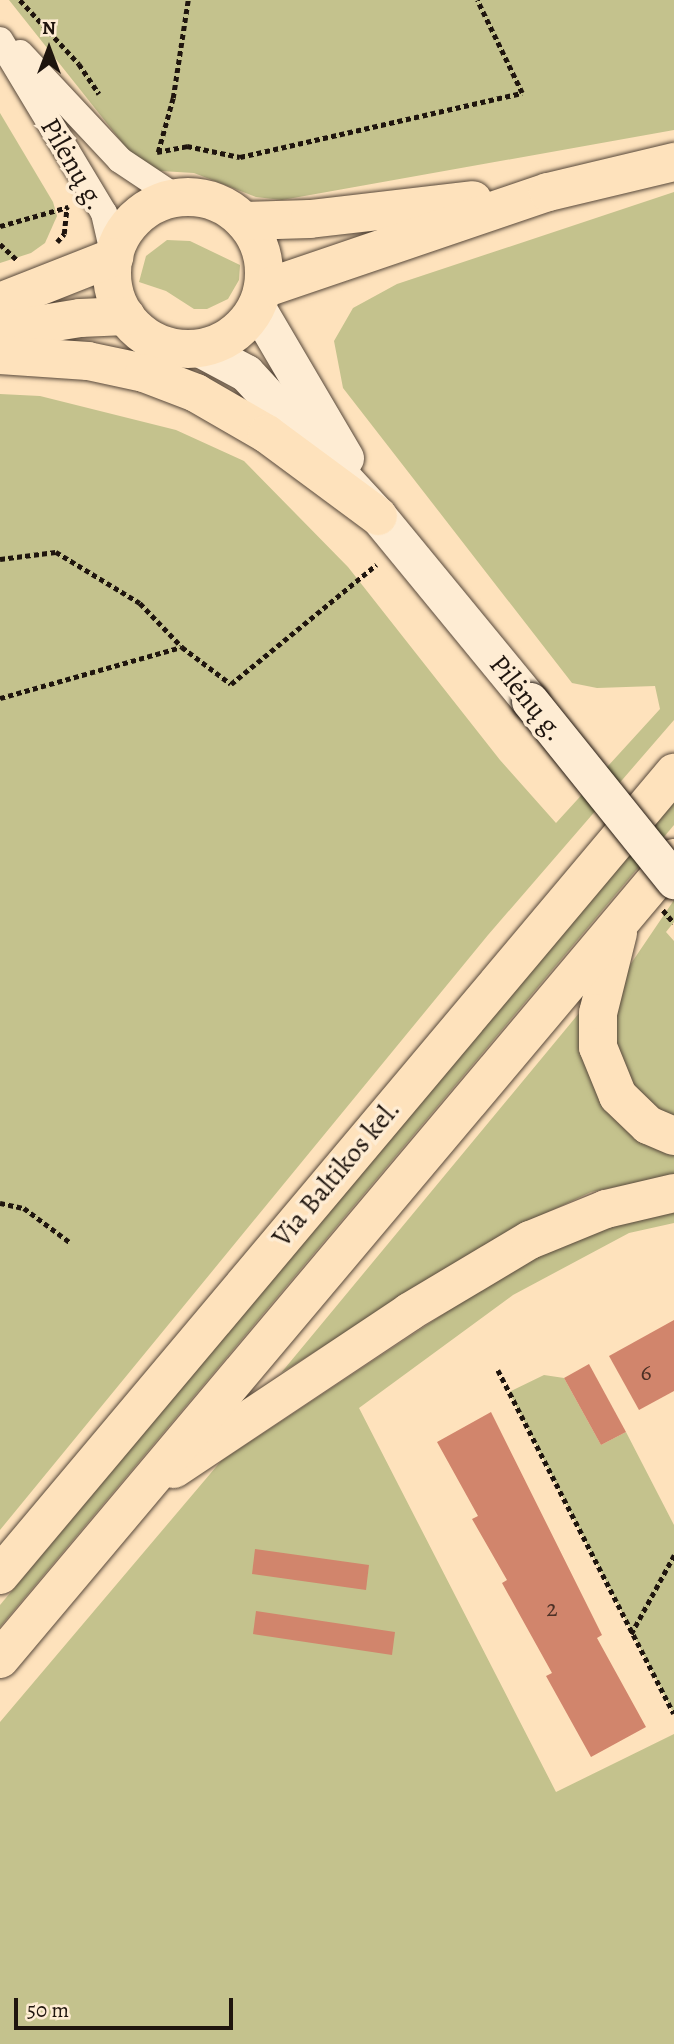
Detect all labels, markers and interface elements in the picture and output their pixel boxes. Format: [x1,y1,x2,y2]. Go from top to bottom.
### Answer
north arrow [14,14,84,84]
text: N [42,15,56,41]
street label: Pilėnų g. [33,112,113,216]
street label: Pilėnų g. [482,648,572,748]
street label: Via Baltikos kel. [265,1093,407,1253]
house number: 6 [640,1359,652,1387]
house number: 2 [546,1595,558,1623]
scale bar [18,1984,236,2028]
text: 50 m [27,1996,69,2024]

